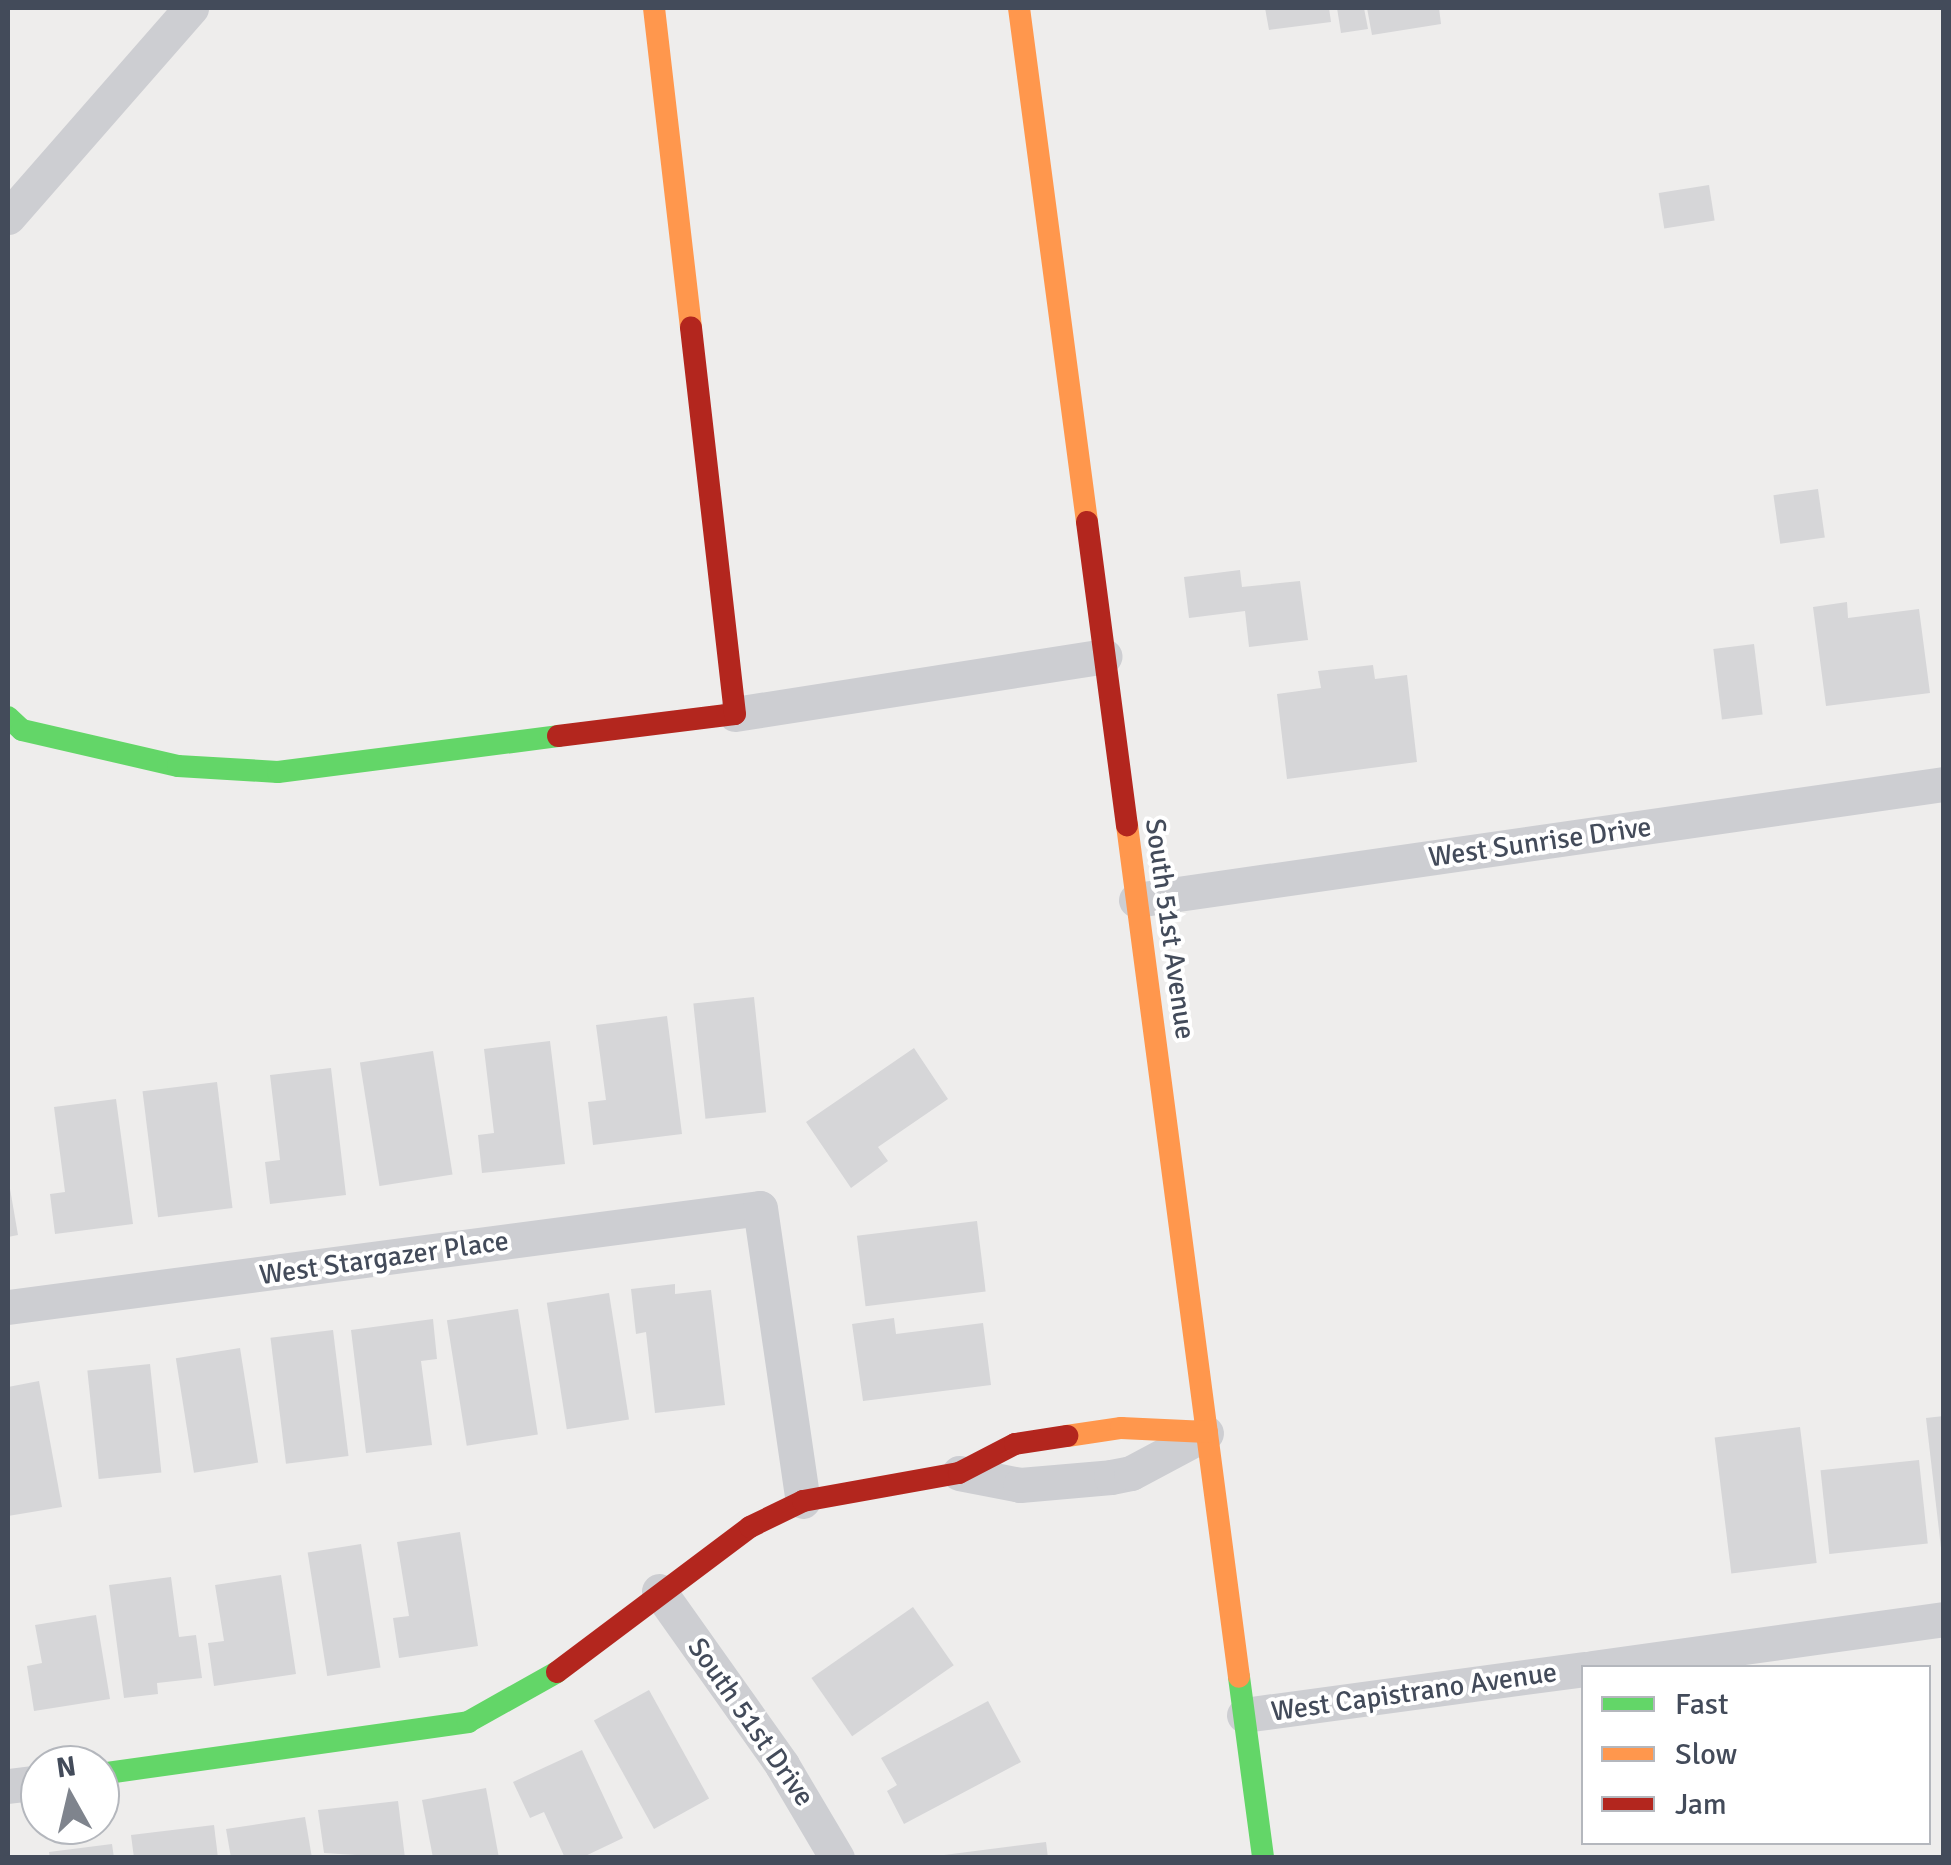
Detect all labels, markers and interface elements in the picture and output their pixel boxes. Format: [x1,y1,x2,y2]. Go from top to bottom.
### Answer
street label: West Sunrise Drive [1427,810,1653,874]
street label: South 51st Avenue [1138,816,1202,1042]
street label: West Stargazer Place [257,1224,511,1292]
street label: South 51st Drive [681,1631,821,1813]
street label: West Capistrano Avenue [1269,1655,1559,1729]
legend [1581,1665,1931,1845]
text: Fast [1675,1686,1728,1723]
text: Slow [1675,1736,1737,1773]
north arrow [20,1745,120,1845]
text: N [54,1749,78,1785]
text: Jam [1675,1786,1727,1823]

